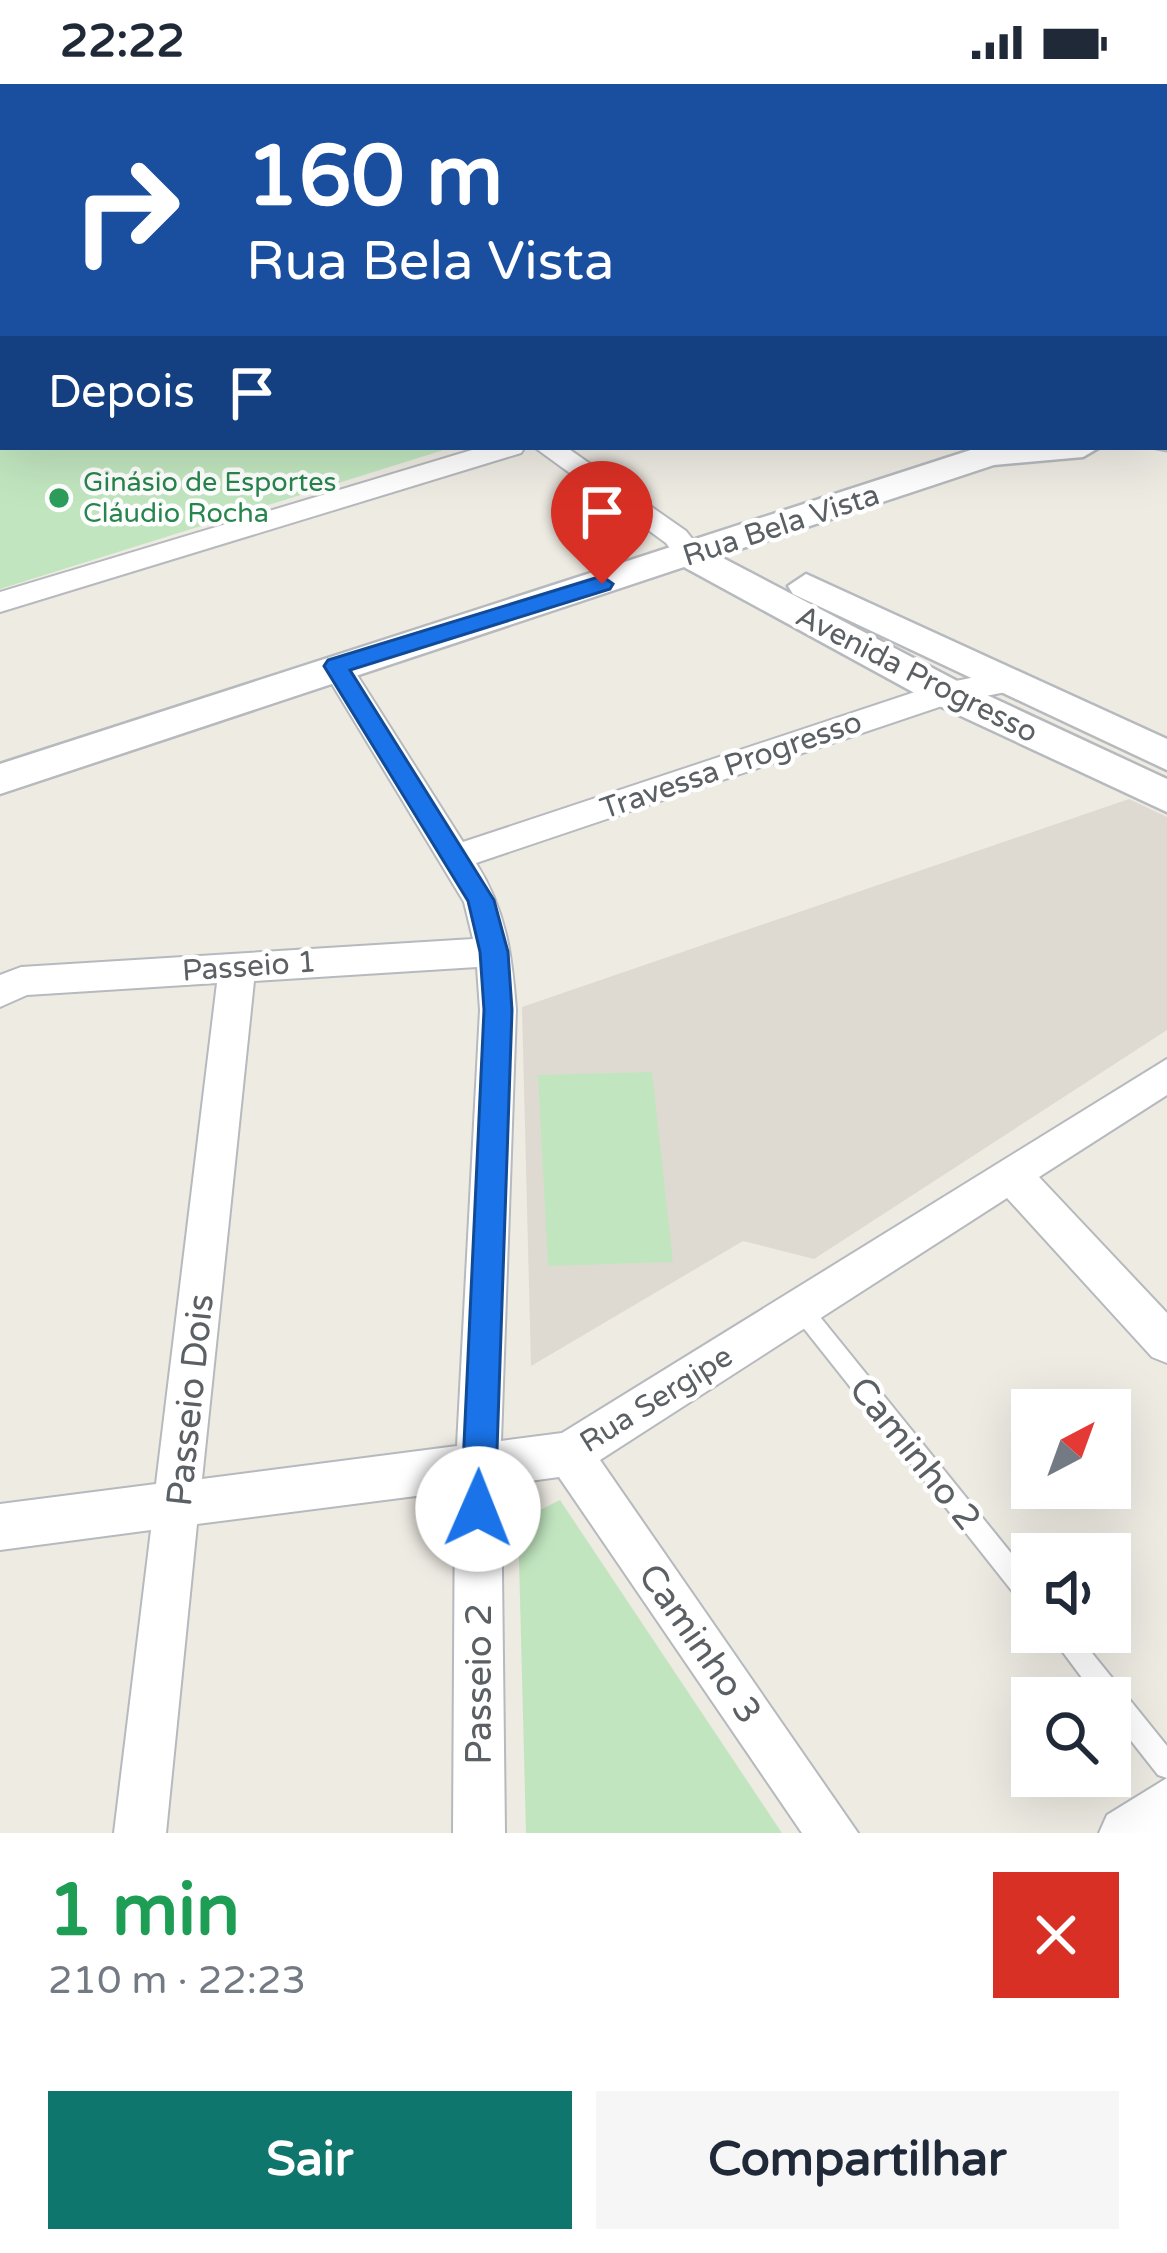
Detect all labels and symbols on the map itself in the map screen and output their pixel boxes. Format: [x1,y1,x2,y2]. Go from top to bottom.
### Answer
pin [551,461,653,584]
place label: Ginásio de Esportes Cláudio Rocha [83,466,336,530]
street label: Rua Bela Vista [678,476,884,575]
marker: Ginásio de Esportes Cláudio Rocha [46,485,72,511]
street label: Avenida Progresso [790,597,1044,751]
street label: Travessa Progresso [596,703,867,828]
street label: Passeio 1 [181,943,317,990]
street label: Passeio Dois [158,1292,223,1508]
street label: Rua Sergipe [573,1338,739,1461]
street label: Caminho 2 [840,1369,990,1539]
north arrow [1011,1389,1131,1509]
position arrow [415,1446,541,1572]
street label: Caminho 3 [629,1556,770,1732]
street label: Passeio 2 [458,1603,501,1765]

